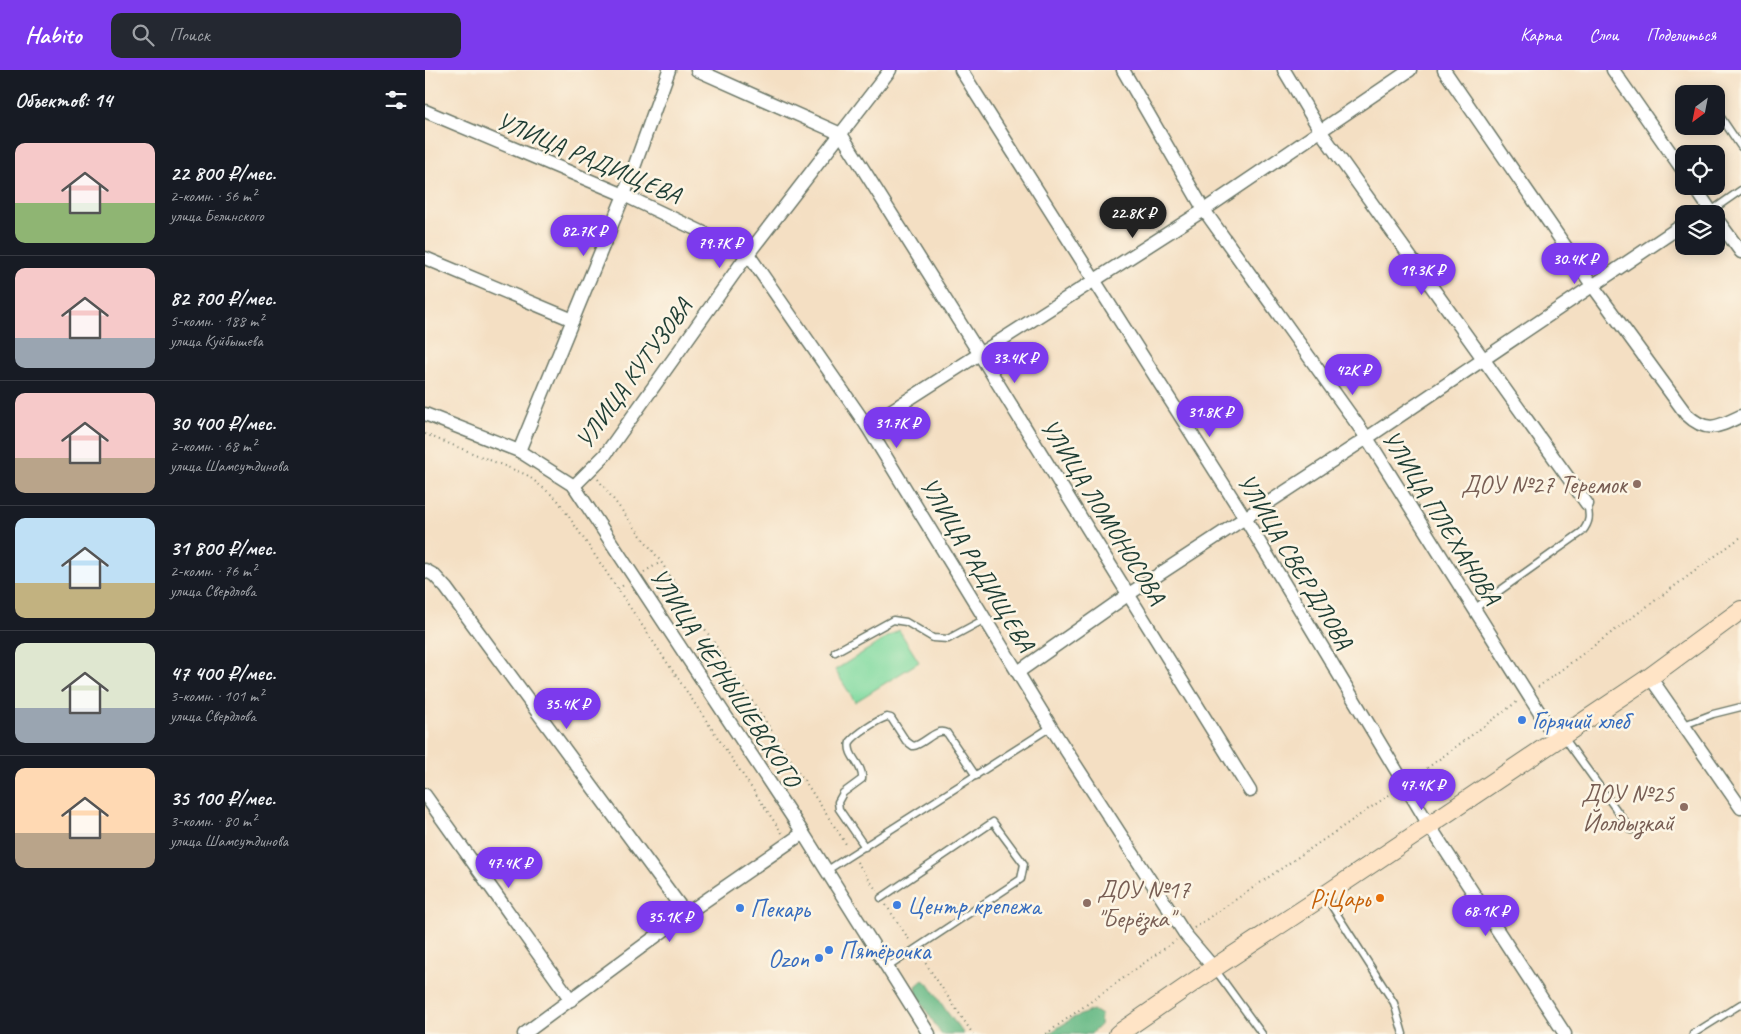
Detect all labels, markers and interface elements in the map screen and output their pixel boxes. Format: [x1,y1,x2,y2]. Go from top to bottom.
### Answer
search box [111,13,461,58]
text: Habito [25,20,81,50]
icon: search [129,21,157,49]
text: Поиск [169,23,210,47]
text: Карта [1520,24,1561,46]
text: Слои [1589,24,1618,46]
text: Поделиться [1646,24,1716,46]
north arrow [1675,85,1725,135]
map controls [1675,85,1725,255]
icon: filters [382,86,410,114]
text: Объектов: 14 [15,87,112,113]
street label: УЛИЦА РАДИЩЕВА [492,105,687,212]
button: locate [1675,145,1725,195]
text: 22 800 ₽/мес. [170,160,276,186]
icon: home [55,163,115,223]
text: 2-комн. · 56 m² [170,186,256,206]
pin: 22.8K ₽ [1087,196,1179,239]
text: 22.8K ₽ [1110,203,1156,223]
button: layers [1675,205,1725,255]
text: улица Белинского [170,206,264,226]
pin: 82.7K ₽ [538,214,630,257]
text: 82.7K ₽ [562,221,606,241]
pin: 79.7K ₽ [674,226,766,269]
text: 79.7K ₽ [698,233,742,253]
pin: 30.4K ₽ [1529,242,1621,285]
text: 30.4K ₽ [1552,249,1598,269]
pin: 19.3K ₽ [1376,254,1468,296]
text: 19.3K ₽ [1400,260,1444,280]
text: 82 700 ₽/мес. [170,285,276,311]
icon: home [55,288,115,348]
street label: УЛИЦА КУТУЗОВА [569,291,700,455]
text: 5-комн. · 188 m² [170,311,263,331]
text: улица Куйбышева [170,331,263,351]
pin: 33.4K ₽ [969,342,1061,384]
text: 33.4K ₽ [992,348,1038,368]
pin: 42K ₽ [1318,354,1388,396]
text: 42K ₽ [1336,360,1370,380]
pin: 31.8K ₽ [1164,396,1256,438]
text: 31.8K ₽ [1187,402,1233,422]
pin: 31.7K ₽ [851,406,943,449]
text: 30 400 ₽/мес. [170,410,276,436]
icon: home [55,413,115,473]
text: 31.7K ₽ [875,413,919,433]
street label: УЛИЦА ЛОМОНОСОВА [1033,413,1173,610]
street label: УЛИЦА ПЛЕХАНОВА [1375,424,1508,612]
text: 2-комн. · 68 m² [170,436,256,456]
text: улица Шамсутдинова [170,456,288,476]
street label: УЛИЦА СВЕРДЛОВА [1230,468,1360,655]
place label: ДОУ №27 Теремок [1461,469,1629,501]
street label: УЛИЦА РАДИЩЕВА [913,472,1042,659]
marker: ДОУ №27 Теремок [1631,478,1643,490]
text: 31 800 ₽/мес. [170,535,276,561]
icon: home [55,538,115,598]
text: 2-комн. · 76 m² [170,561,256,581]
street label: УЛИЦА ЧЕРНЫШЕВСКОГО [642,562,809,795]
text: улица Свердлова [170,581,256,601]
text: 47 400 ₽/мес. [170,660,276,686]
icon: home [55,663,115,723]
text: 3-комн. · 101 m² [170,686,263,706]
pin: 35.4K ₽ [521,688,613,730]
text: 35.4K ₽ [545,694,589,714]
place label: Горячий хлеб [1532,705,1634,737]
text: улица Свердлова [170,706,256,726]
marker: Горячий хлеб [1516,714,1528,726]
pin: 47.4K ₽ [1376,768,1468,811]
text: 47.4K ₽ [1400,775,1444,795]
place label: ДОУ №25 Йолдызкай [1581,778,1676,840]
text: 35 100 ₽/мес. [170,785,275,811]
icon: home [55,788,115,848]
marker: ДОУ №25 Йолдызкай [1678,801,1690,813]
text: 3-комн. · 80 m² [170,811,256,831]
text: улица Шамсутдинова [170,831,288,851]
pin: 47.4K ₽ [463,846,555,889]
text: 47.4K ₽ [487,853,531,873]
place label: ДОУ №17 "Берёзка" [1097,874,1192,936]
place label: PiЦарь [1310,883,1372,915]
place label: Центр крепежа [907,890,1043,922]
marker: PiЦарь [1374,892,1386,904]
place label: Пекарь [750,893,812,925]
pin: 68.1K ₽ [1440,894,1532,937]
marker: ДОУ №17 "Берёзка" [1081,897,1093,909]
marker: Центр крепежа [891,899,903,911]
pin: 35.1K ₽ [624,900,716,943]
text: 68.1K ₽ [1463,901,1509,921]
marker: Пекарь [734,902,746,914]
text: 35.1K ₽ [648,907,692,927]
place label: Пятёрочка [839,935,933,967]
place label: Ozon [768,943,810,975]
marker: Пятёрочка [823,944,835,956]
marker: Ozon [813,952,825,964]

